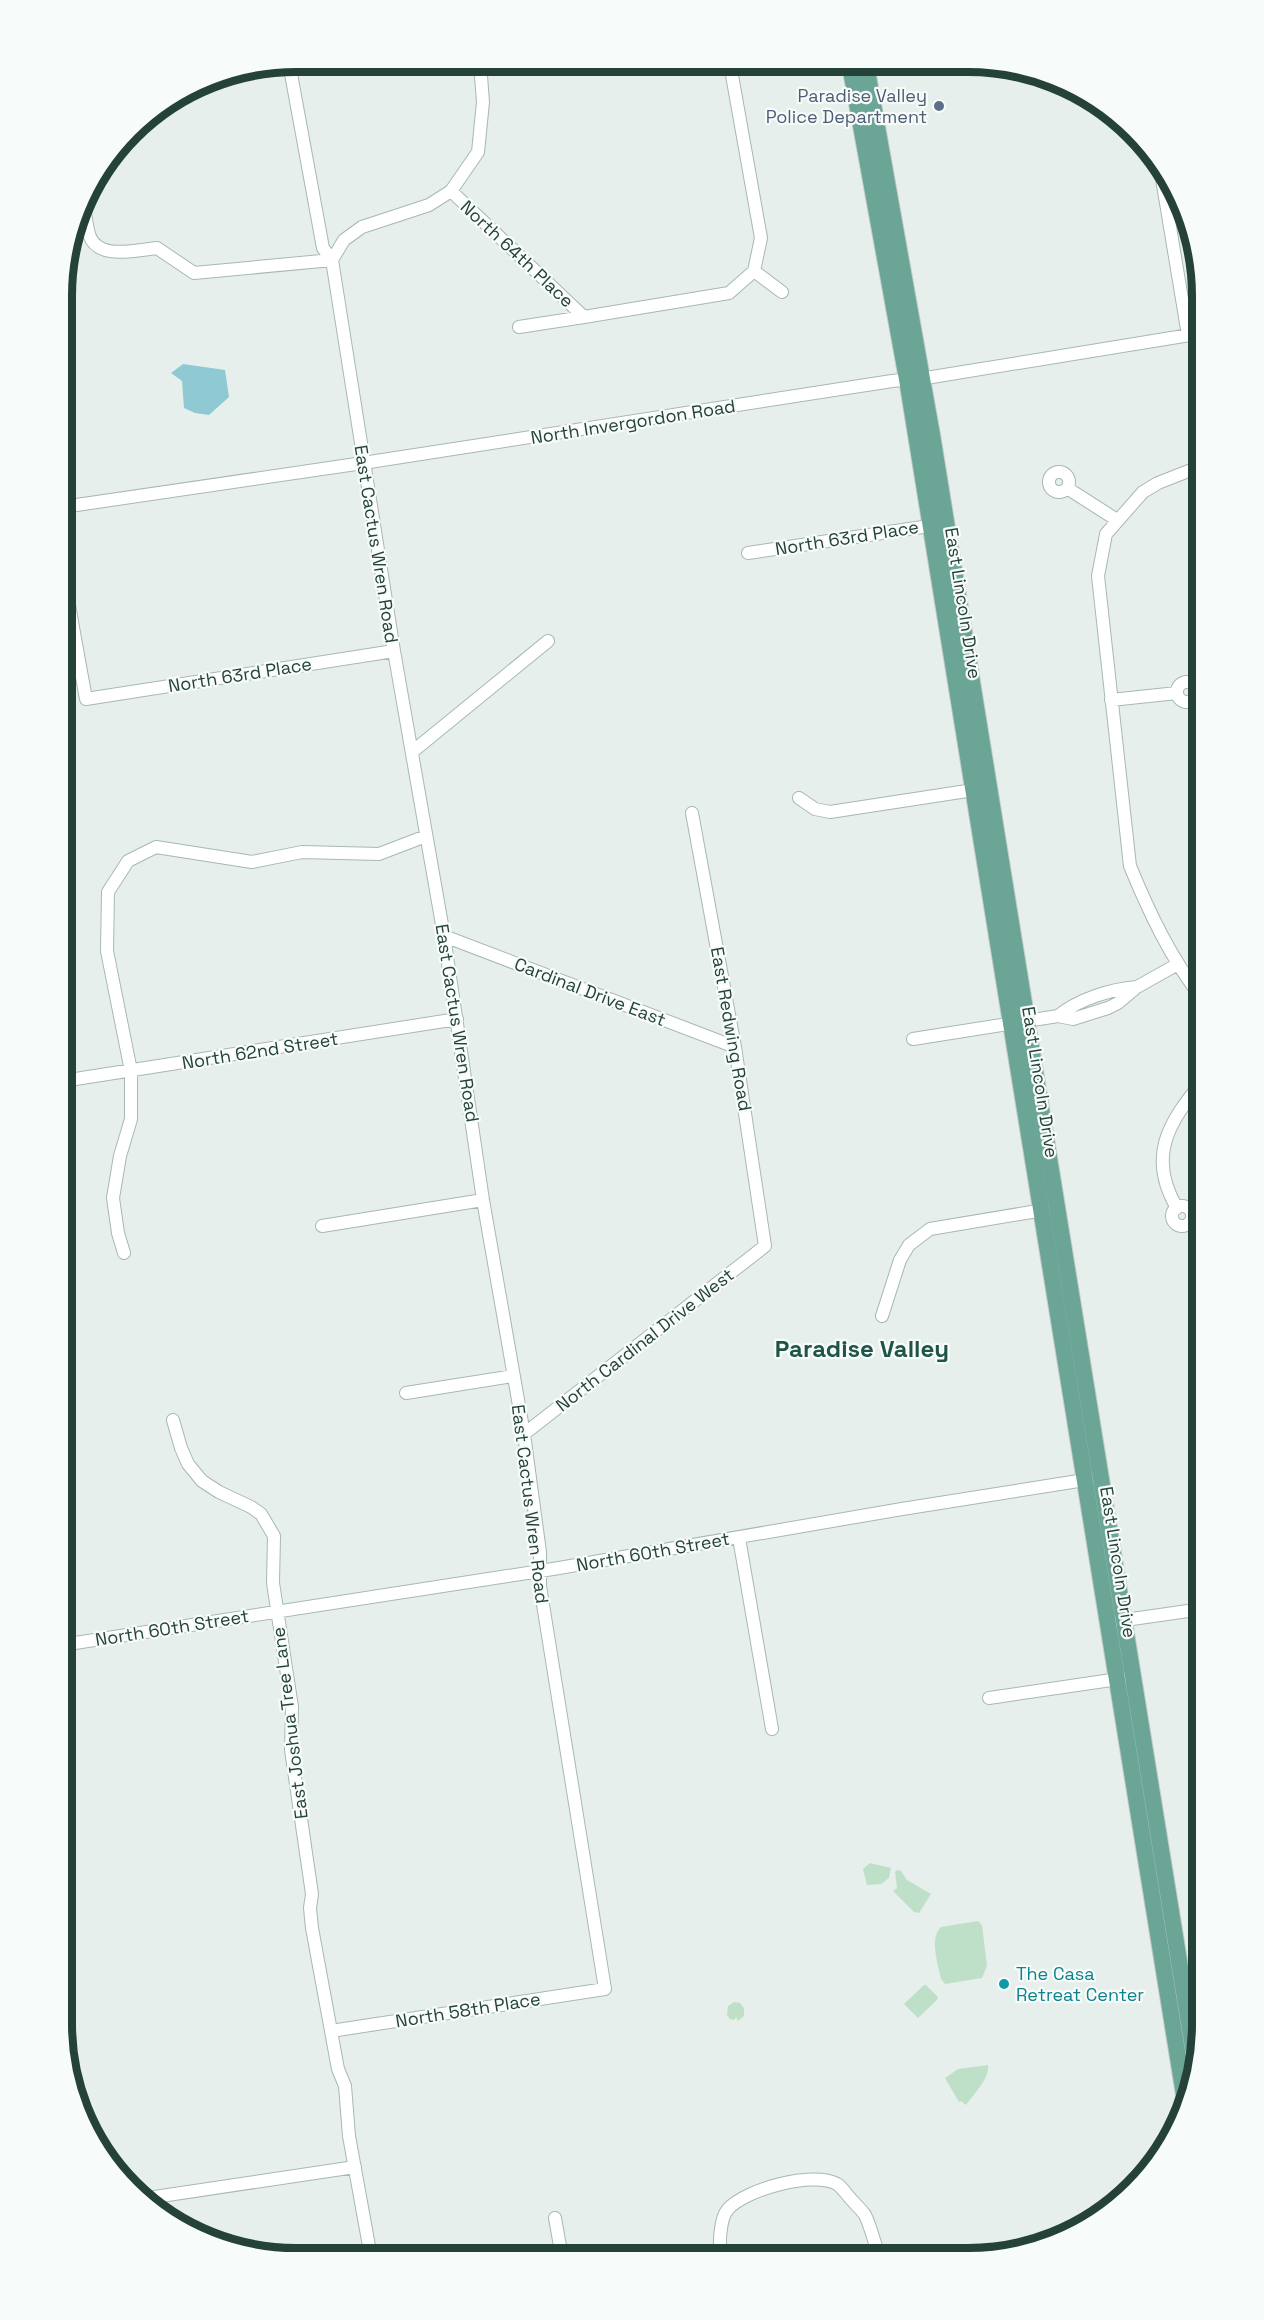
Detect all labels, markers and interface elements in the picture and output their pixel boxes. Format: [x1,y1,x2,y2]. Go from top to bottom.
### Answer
place label: Paradise Valley Police Department [766,84,927,128]
marker: Paradise Valley Police Department [932,99,946,113]
street label: North 64th Place [456,195,579,312]
street label: North Invergordon Road [529,394,737,449]
street label: East Cactus Wren Road [349,443,404,645]
street label: North 63rd Place [773,515,920,560]
street label: East Lincoln Drive [940,526,987,680]
street label: North 63rd Place [166,652,313,697]
street label: East Cactus Wren Road [430,922,485,1124]
street label: East Redwing Road [706,945,757,1113]
street label: Cardinal Drive East [511,952,669,1031]
street label: East Lincoln Drive [1017,1005,1064,1159]
street label: North 62nd Street [180,1027,340,1074]
street label: North Cardinal Drive West [551,1263,738,1416]
district label: Paradise Valley [775,1333,949,1364]
street label: East Cactus Wren Road [507,1403,554,1605]
street label: East Lincoln Drive [1095,1485,1142,1639]
street label: North 60th Street [574,1527,731,1576]
street label: North 60th Street [93,1604,250,1651]
street label: East Joshua Tree Lane [266,1626,313,1820]
place label: The Casa Retreat Center [1016,1962,1144,2006]
marker: The Casa Retreat Center [997,1977,1011,1991]
street label: North 58th Place [394,1987,542,2032]

